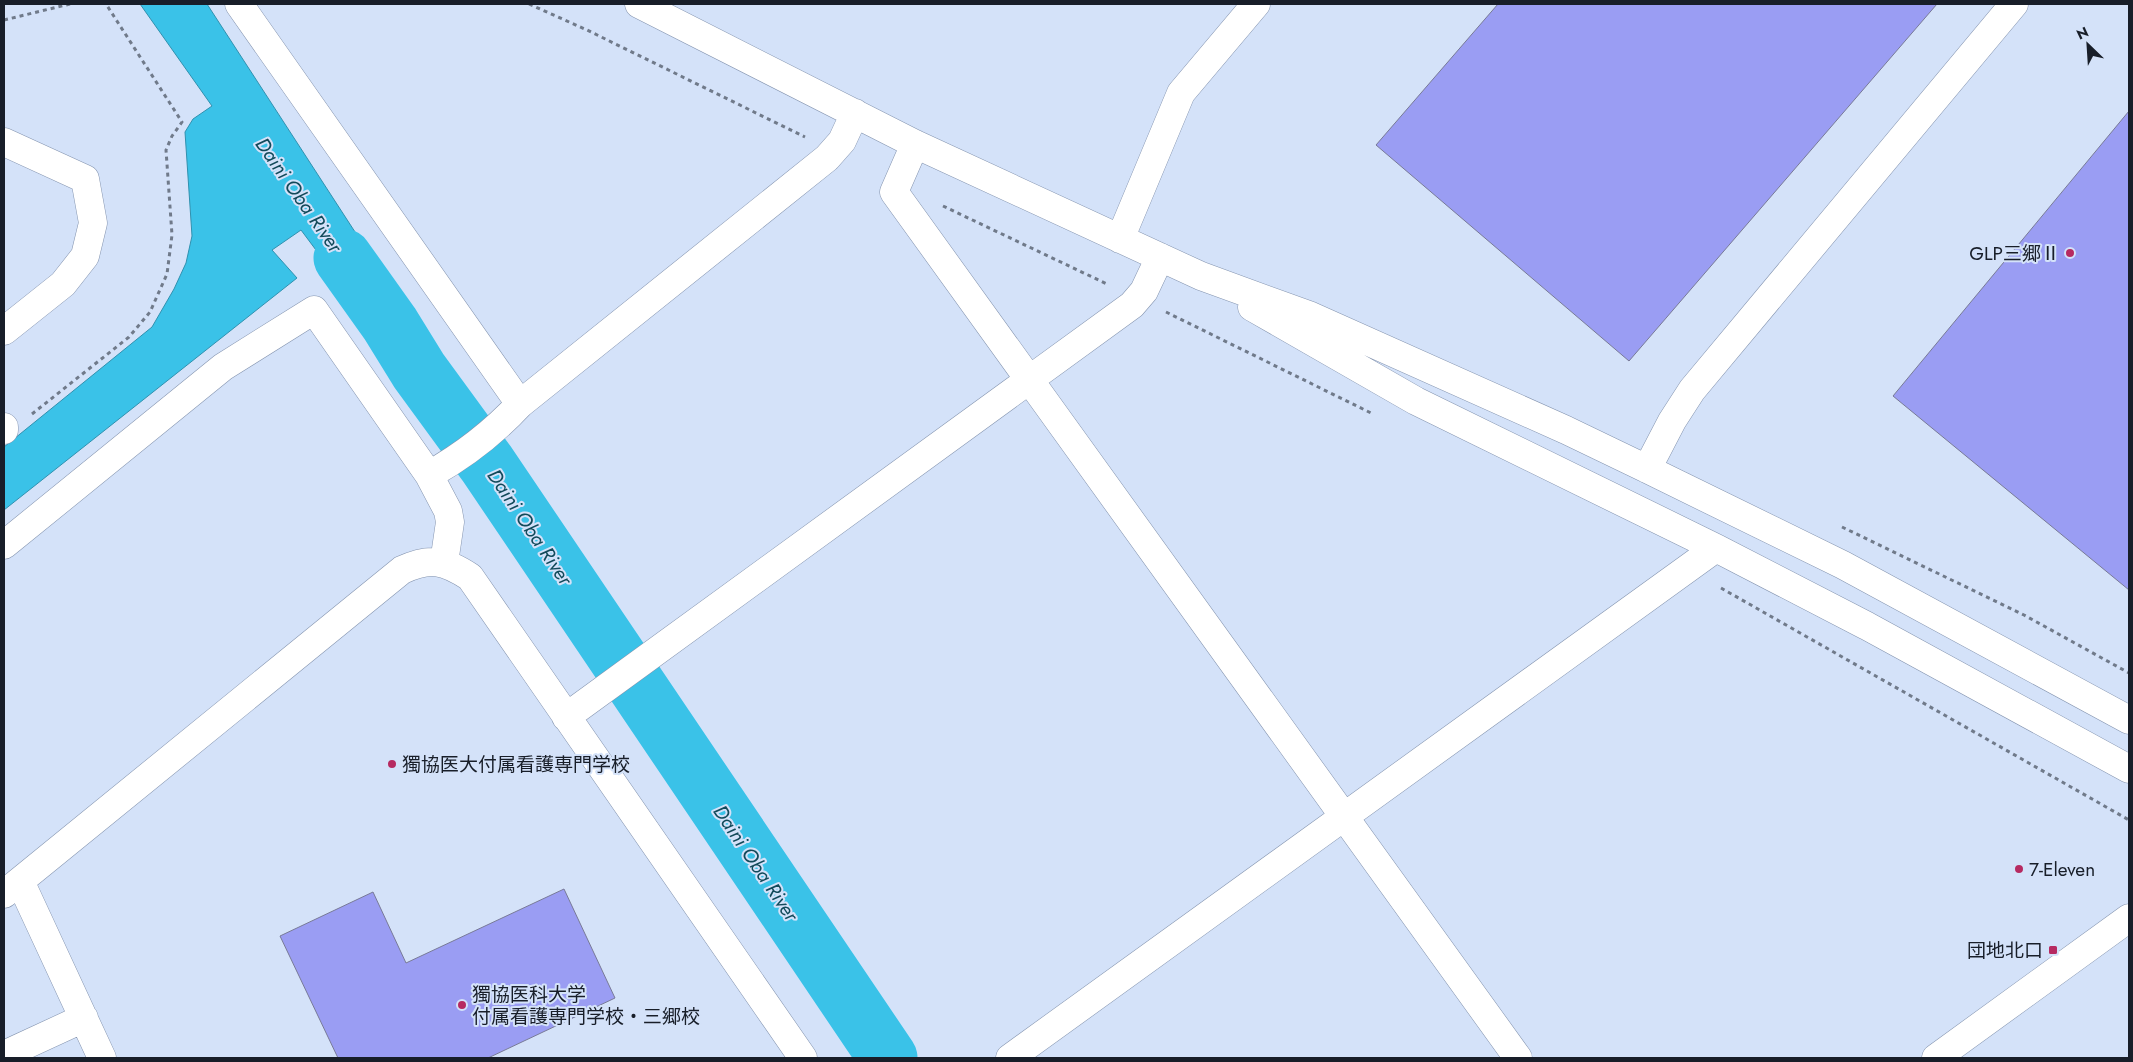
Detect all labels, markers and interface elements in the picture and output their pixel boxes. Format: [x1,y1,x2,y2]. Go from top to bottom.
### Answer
north arrow [2063,20,2113,70]
text: N [2073,22,2092,45]
water label: Daini Oba River [248,132,350,260]
place label: GLP三郷Ⅱ [1969,240,2060,267]
marker: GLP三郷Ⅱ [2064,247,2076,259]
water label: Daini Oba River [480,463,580,592]
place label: 獨協医大付属看護専門学校 [402,751,630,778]
marker: 獨協医大付属看護専門学校 [386,758,398,770]
water label: Daini Oba River [706,799,806,928]
place label: 7-Eleven [2029,856,2095,883]
marker: 7-Eleven [2013,863,2025,875]
place label: 団地北口 [1967,937,2043,964]
marker: 団地北口 [2047,944,2059,956]
place label: 獨協医科大学 付属看護専門学校・三郷校 [472,981,700,1030]
marker: 獨協医科大学 付属看護専門学校・三郷校 [456,999,468,1011]

